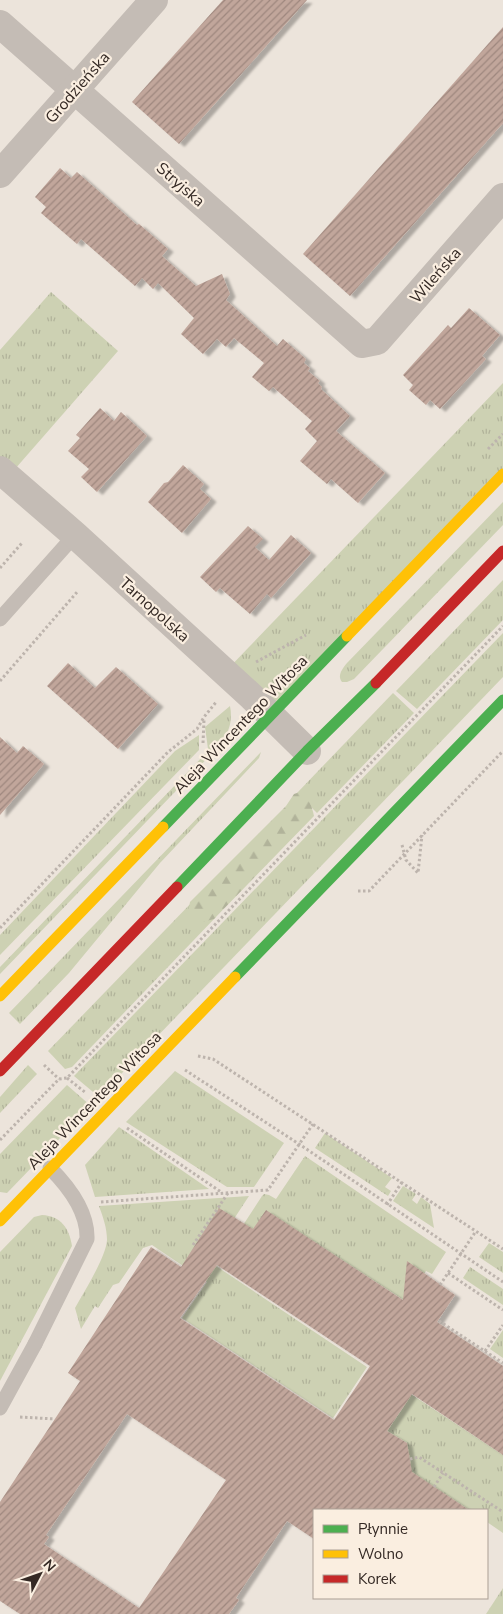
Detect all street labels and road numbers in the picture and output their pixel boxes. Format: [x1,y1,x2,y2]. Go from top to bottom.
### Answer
street label: Grodzieńska [40,47,115,128]
street label: Stryjska [151,158,209,212]
street label: Wileńska [405,243,466,308]
street label: Tarnopolska [114,572,194,647]
street label: Aleja Wincentego Witosa [169,651,313,799]
street label: Aleja Wincentego Witosa [23,1027,167,1175]

